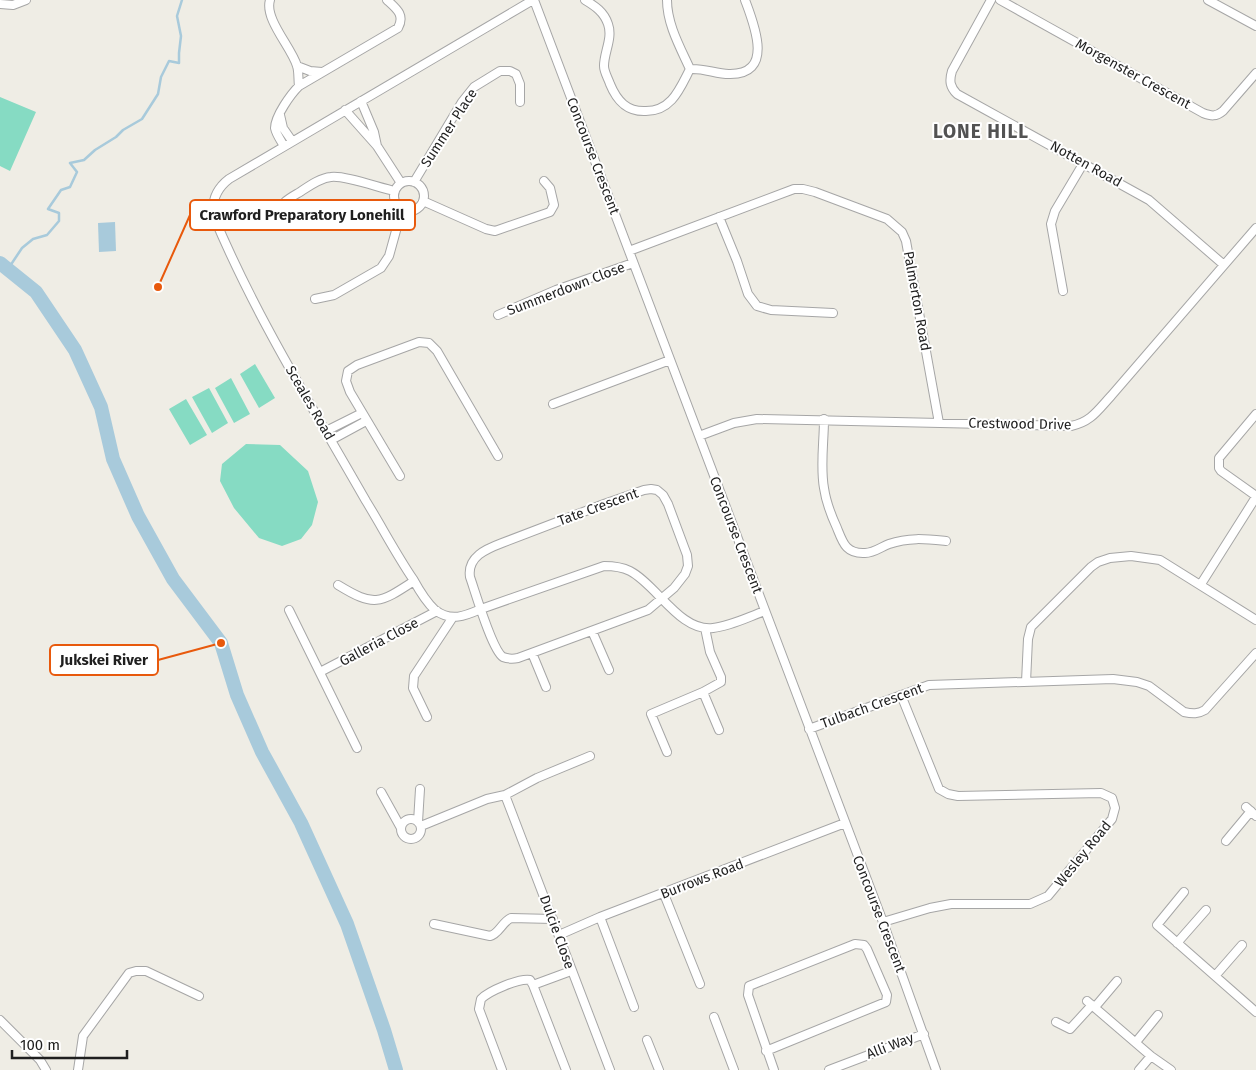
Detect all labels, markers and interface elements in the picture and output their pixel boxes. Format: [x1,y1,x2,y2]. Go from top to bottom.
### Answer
street label: Morgenster Crescent [1072,35,1195,113]
street label: Summer Place [417,86,481,170]
street label: Concourse Crescent [563,95,623,218]
district label: LONE HILL [933,120,1029,143]
street label: Notten Road [1047,137,1125,191]
callout: Crawford Preparatory Lonehill [190,200,415,230]
text: Crawford Preparatory Lonehill [199,206,405,224]
street label: Palmerton Road [900,250,934,352]
street label: Summerdown Close [505,259,627,319]
street label: Sceales Road [282,363,338,443]
street label: Crestwood Drive [968,415,1072,433]
street label: Concourse Crescent [706,474,766,597]
street label: Tate Crescent [555,484,641,529]
street label: Galleria Close [337,614,421,670]
callout: Jukskei River [50,645,158,675]
text: Jukskei River [59,651,149,669]
street label: Tulbach Crescent [819,679,926,732]
street label: Wesley Road [1051,818,1115,890]
street label: Concourse Crescent [849,853,909,976]
street label: Burrows Road [658,855,746,903]
street label: Dulcie Close [536,893,578,971]
scale bar [12,1028,128,1060]
street label: Alli Way [864,1029,916,1063]
text: 100 m [20,1036,60,1054]

